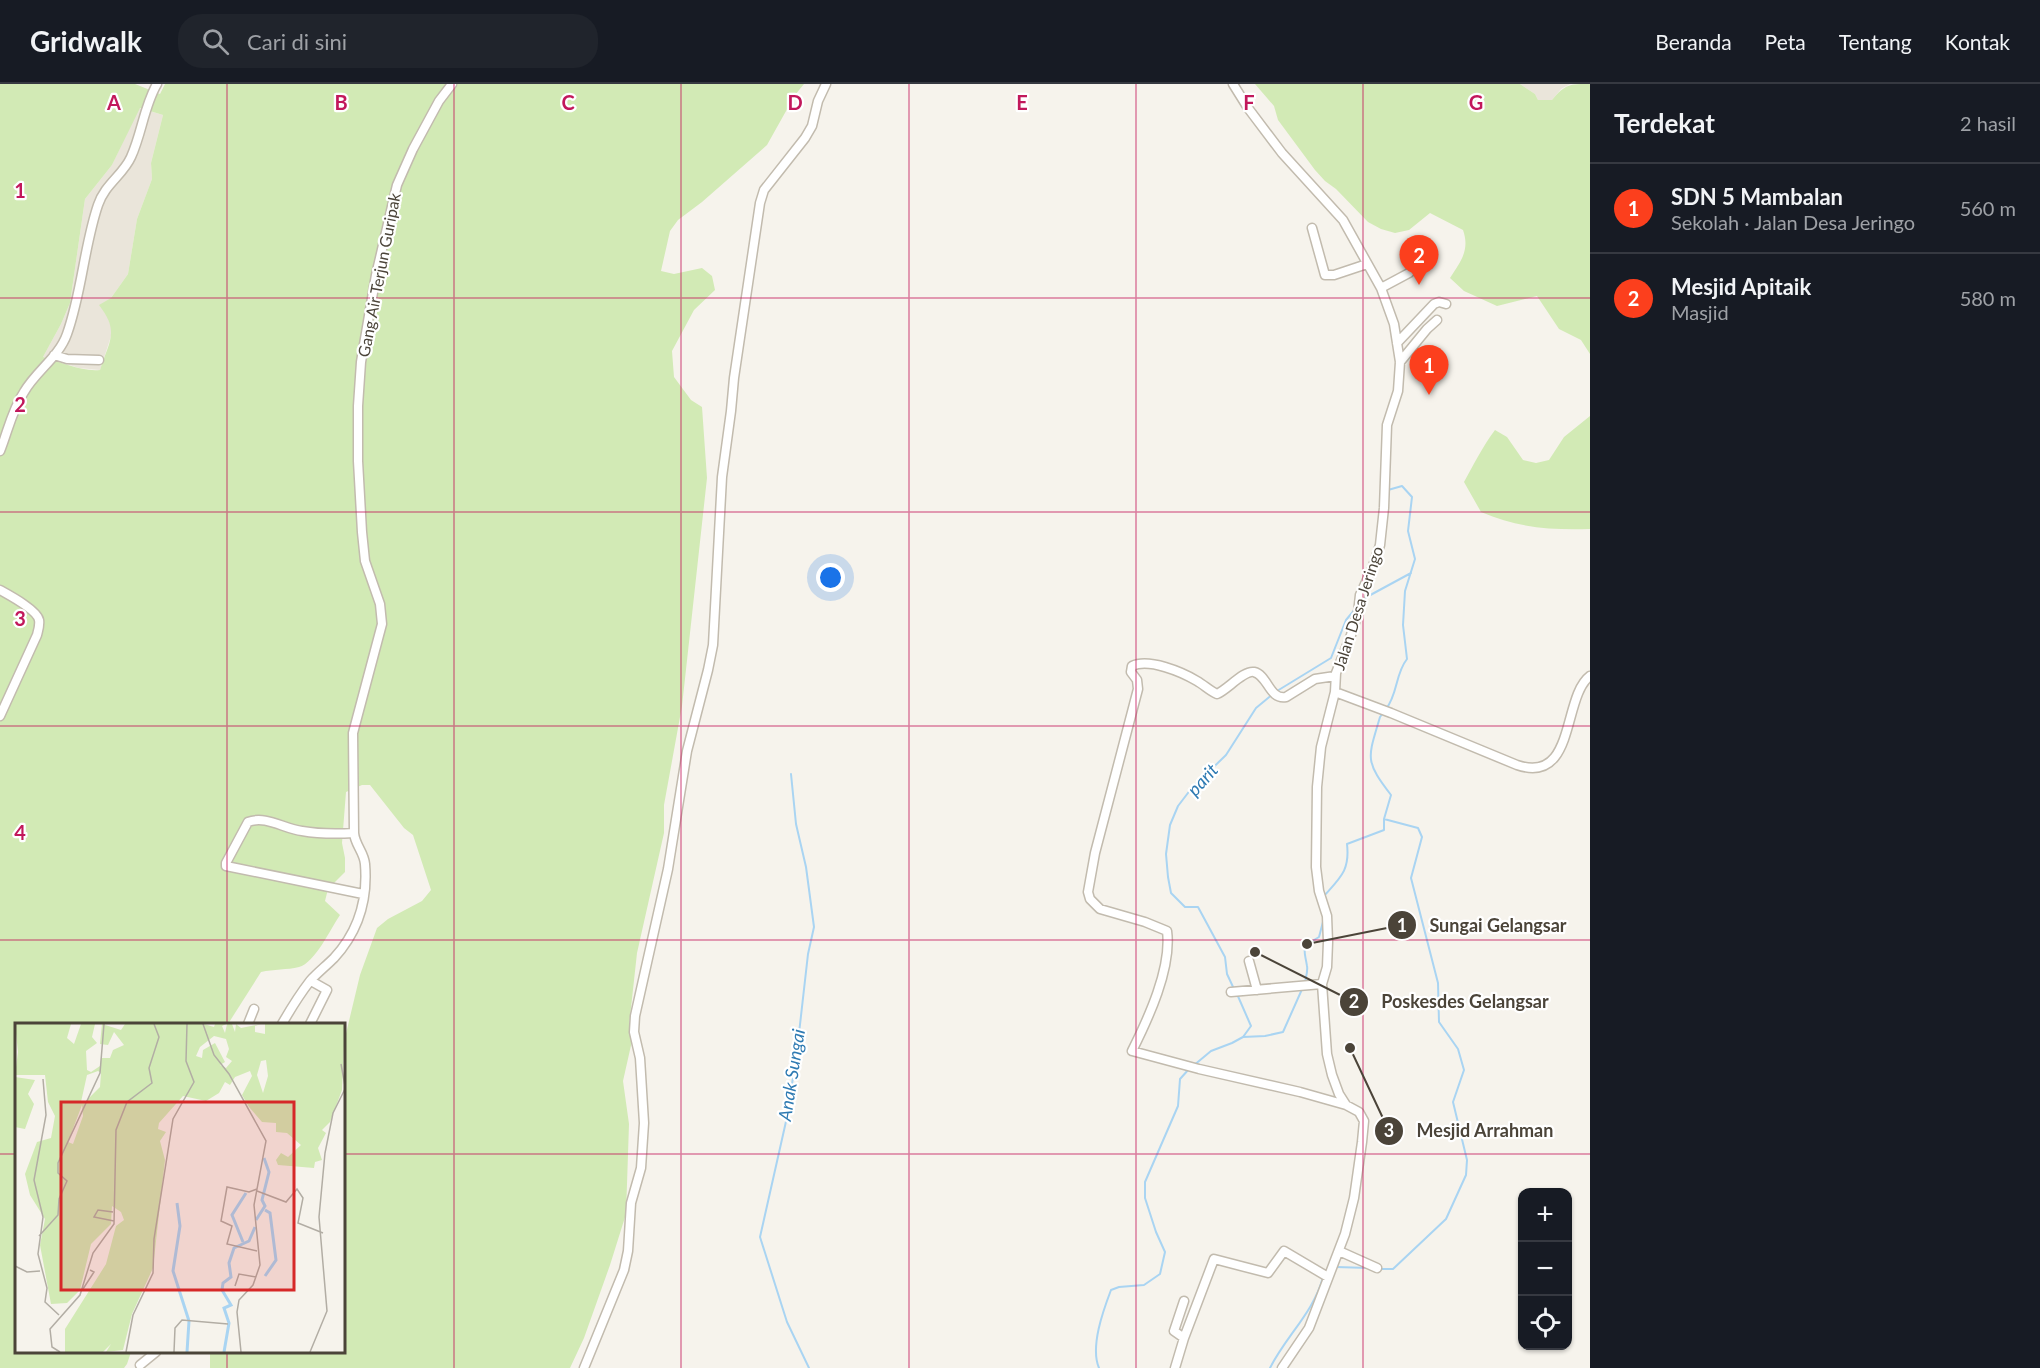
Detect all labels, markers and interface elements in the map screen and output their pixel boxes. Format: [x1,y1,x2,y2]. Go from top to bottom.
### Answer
search box [178,14,598,68]
text: Gridwalk [30,24,142,58]
icon: search [199,25,232,58]
text: Cari di sini [247,28,347,55]
text: Beranda [1655,29,1732,54]
text: Peta [1765,29,1806,54]
text: Tentang [1839,29,1912,54]
text: Kontak [1945,29,2010,54]
text: A [106,90,121,114]
text: B [334,90,348,114]
text: C [561,90,575,114]
text: D [787,90,803,114]
text: E [1016,90,1028,114]
text: F [1243,90,1255,114]
text: G [1469,90,1483,114]
text: Terdekat [1614,107,1715,139]
text: 2 hasil [1960,111,2016,135]
text: 1 [14,178,26,202]
text: SDN 5 Mambalan [1671,183,1843,210]
street label: Gang Air Terjun Guripak [353,190,404,359]
text: 1 [1628,196,1639,220]
text: 560 m [1960,196,2016,220]
text: Sekolah · Jalan Desa Jeringo [1671,210,1915,234]
pin: 2 [1400,236,1438,285]
text: Mesjid Apitaik [1671,273,1811,300]
text: 2 [1628,286,1639,310]
text: 580 m [1960,286,2016,310]
text: Masjid [1671,300,1729,324]
pin: 1 [1410,346,1448,395]
text: 2 [14,392,26,416]
street label: Jalan Desa Jeringo [1329,544,1386,672]
your location [816,563,845,592]
text: 3 [14,606,26,630]
water label: parit [1182,758,1223,800]
text: 4 [14,820,26,844]
callout: Sungai Gelangsar [1387,907,1578,943]
text: 1 [1397,914,1407,936]
text: Sungai Gelangsar [1429,914,1567,936]
callout: Poskesdes Gelangsar [1339,984,1561,1020]
text: 2 [1349,990,1359,1012]
text: Poskesdes Gelangsar [1381,990,1549,1012]
inset map [15,1023,345,1353]
water label: Anak Sungai [773,1027,809,1123]
callout: Mesjid Arrahman [1374,1113,1565,1149]
text: 3 [1384,1119,1394,1141]
text: Mesjid Arrahman [1417,1119,1553,1141]
map controls [1518,1188,1572,1350]
button: + [1518,1188,1572,1242]
button: − [1518,1242,1572,1296]
button: locate [1518,1296,1572,1350]

